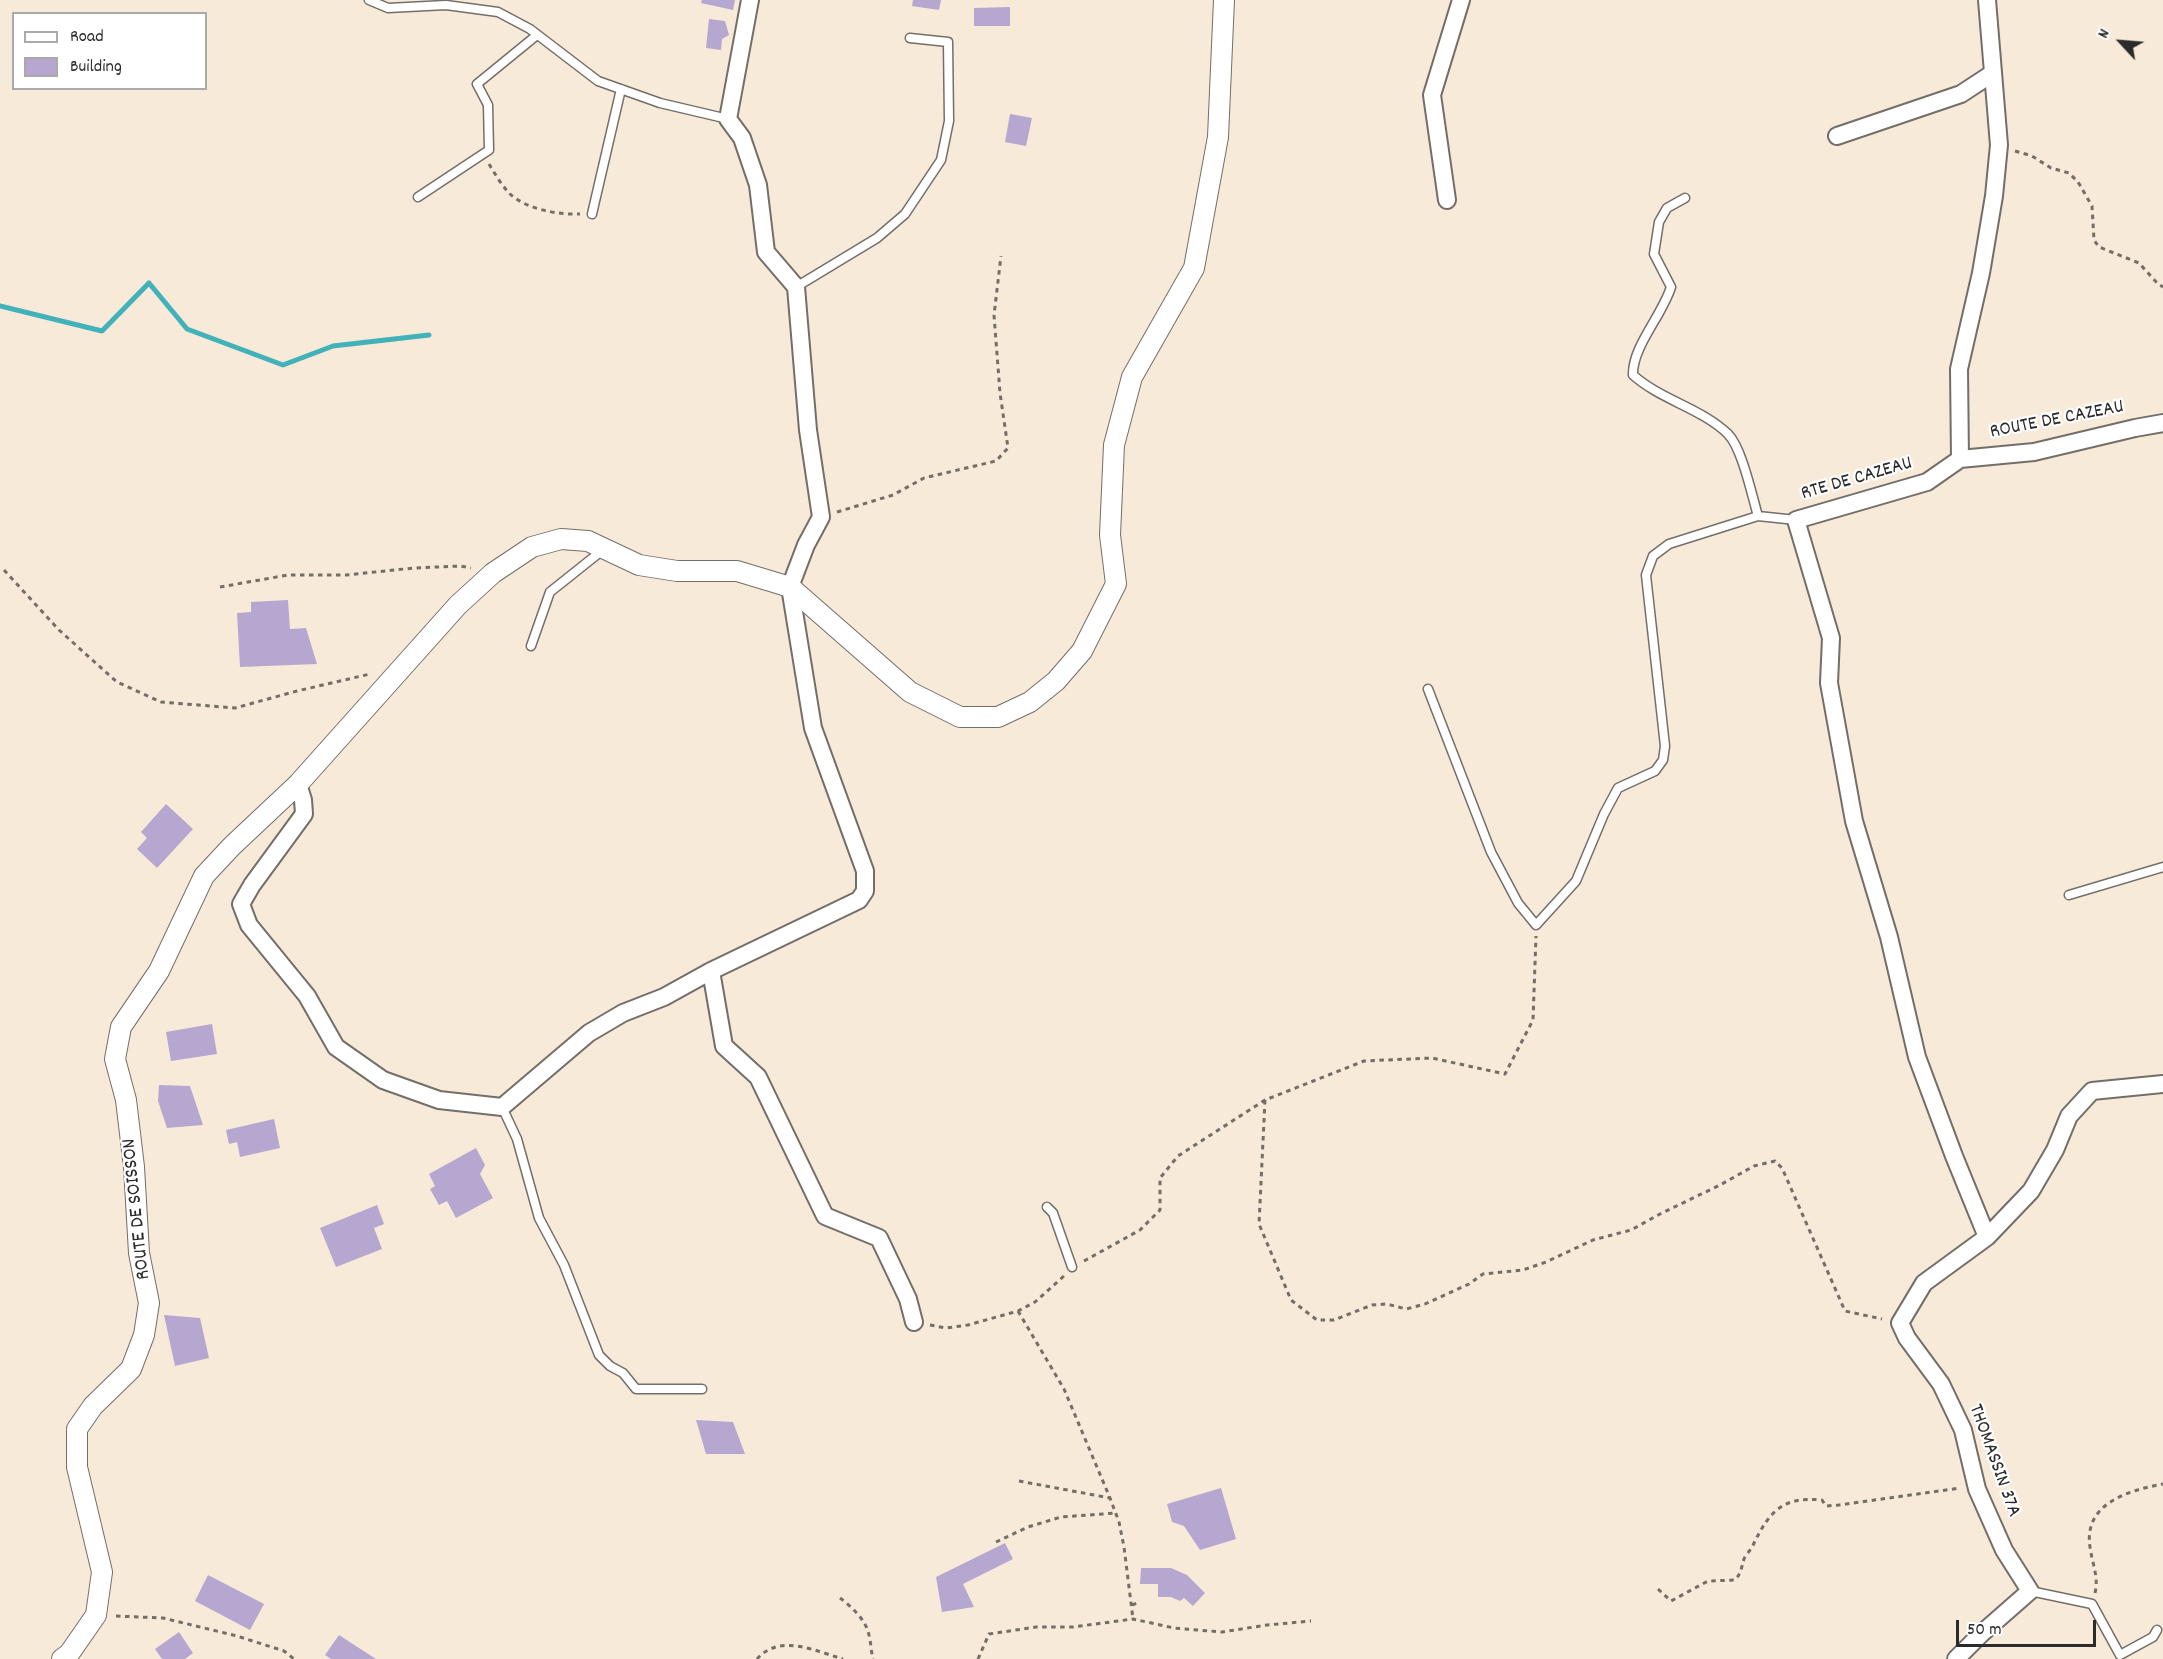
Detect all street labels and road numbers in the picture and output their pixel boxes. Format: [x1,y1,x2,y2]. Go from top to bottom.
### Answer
street label: ROUTE DE CAZEAU [1988,396,2126,446]
street label: RTE DE CAZEAU [1799,453,1915,507]
street label: ROUTE DE SOISSON [119,1137,157,1281]
street label: THOMASSIN 37A [1962,1401,2024,1521]

